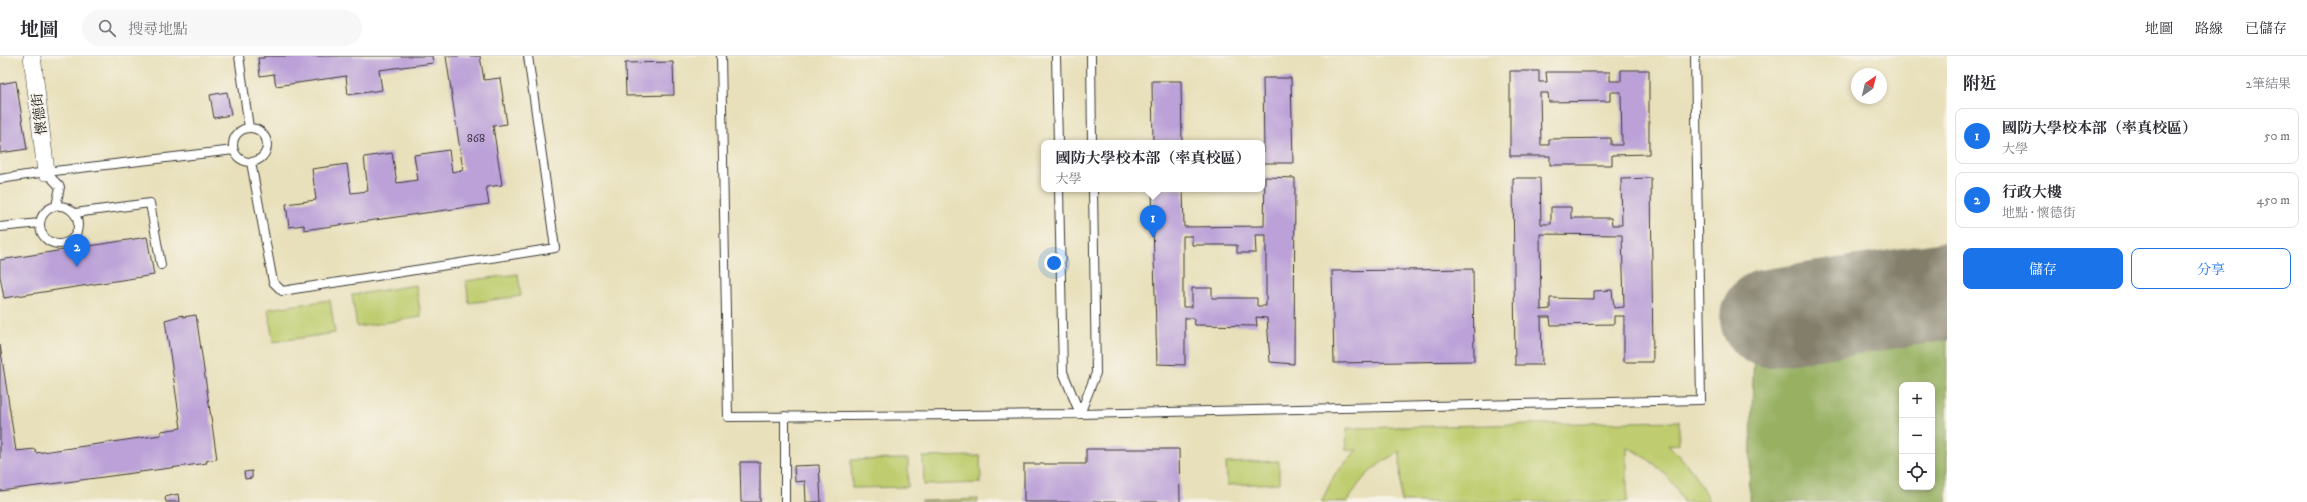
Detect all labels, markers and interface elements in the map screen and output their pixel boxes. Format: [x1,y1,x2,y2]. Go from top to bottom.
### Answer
search box [82,10,362,46]
icon: search [96,17,118,39]
text: 地圖 [20,19,58,42]
text: 搜尋地點 [128,20,188,39]
text: 地圖 [2145,20,2173,38]
text: 路線 [2195,20,2223,38]
text: 已儲存 [2245,20,2287,38]
north arrow [1851,68,1887,104]
text: 附近 [1963,73,1997,95]
text: 2筆結果 [2246,76,2291,92]
street label: 懷德街 [29,92,51,136]
text: 國防大學校本部（率真校區） [2002,119,2197,138]
text: 1 [1975,128,1979,144]
text: 50 m [2264,128,2290,144]
house number: 868 [467,131,485,146]
popup [1041,140,1265,192]
text: 大學 [2002,141,2028,157]
text: 國防大學校本部（率真校區） [1055,149,1251,168]
text: 大學 [1055,171,1082,187]
text: 行政大樓 [2002,183,2062,202]
text: 2 [1974,192,1980,208]
text: 450 m [2257,192,2290,208]
pin: 1 [1140,205,1166,238]
text: 地點 · 懷德街 [2002,205,2076,221]
pin: 2 [64,234,90,267]
button: 儲存 [1963,248,2123,289]
button: 分享 [2131,248,2291,289]
your location [1044,253,1064,273]
map controls [1899,382,1935,490]
button: + [1899,382,1935,418]
button: − [1899,418,1935,454]
button: locate [1899,454,1935,490]

